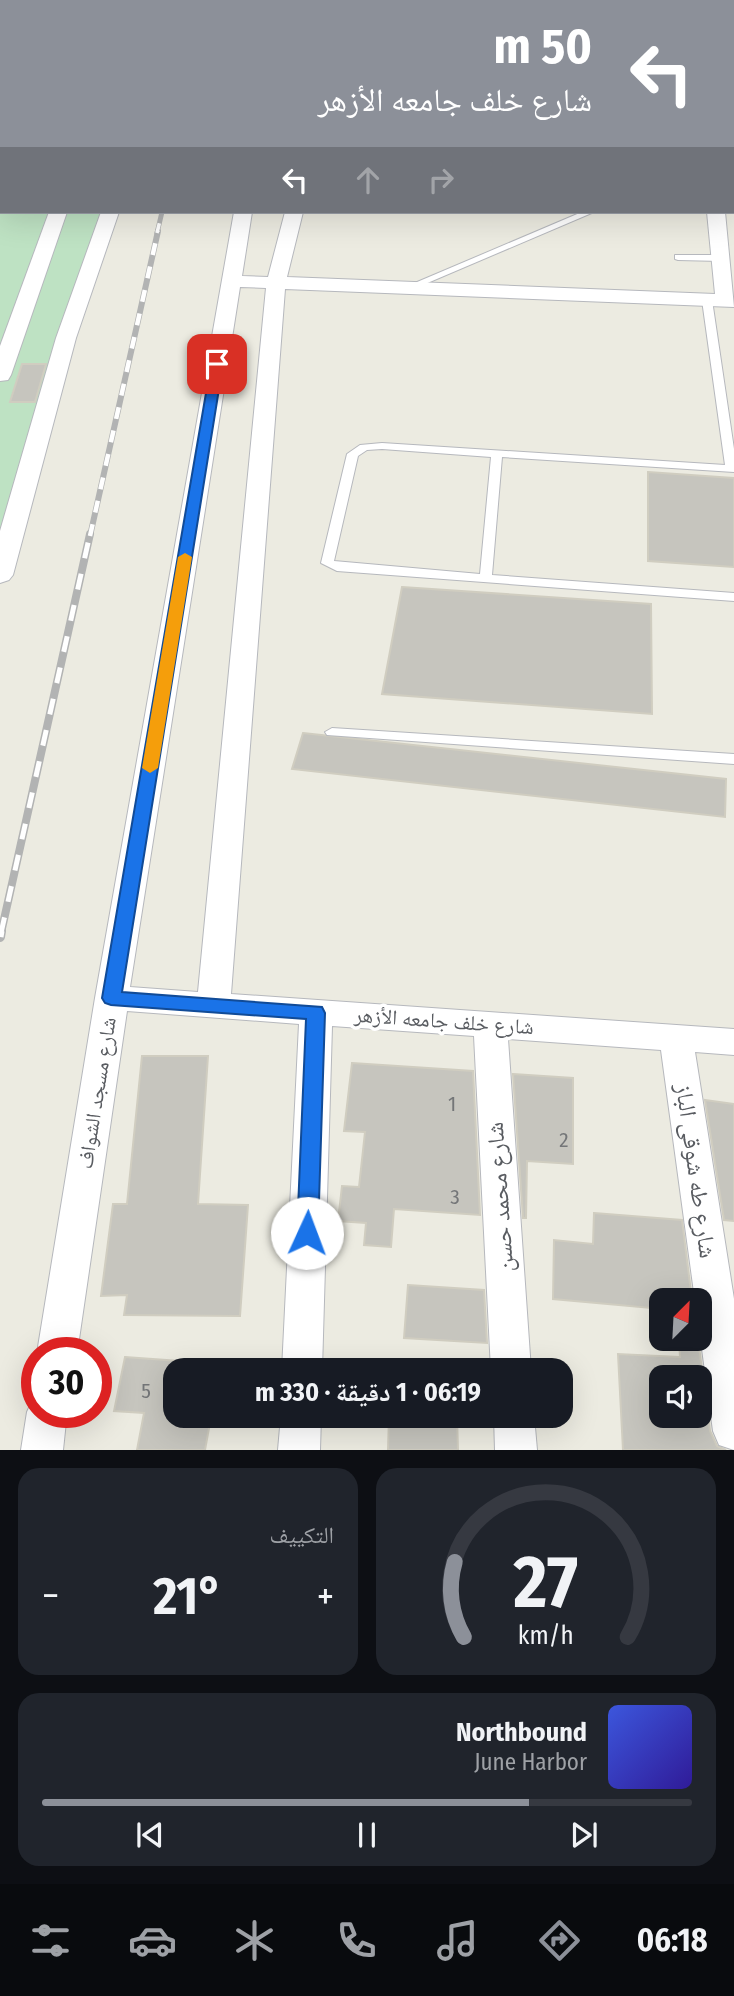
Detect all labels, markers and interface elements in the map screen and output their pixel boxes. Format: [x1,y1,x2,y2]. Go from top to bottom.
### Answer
text: 50 m [494,17,592,76]
icon: left [616,28,707,119]
text: شارع خلف جامعه الأزهر [318,81,592,119]
icon: left [276,161,314,199]
icon: ahead [349,161,387,199]
icon: right [422,161,460,199]
pin [187,334,247,394]
icon: arrive [198,345,236,383]
street label: شارع خلف جامعه الأزهر [352,1002,535,1040]
street label: شارع مسجد الشواف [72,1015,122,1171]
street label: شارع طه شوقى الباز [669,1081,722,1260]
house number: 1 [448,1091,456,1117]
street label: شارع محمد حسن [481,1121,520,1273]
house number: 2 [559,1127,569,1153]
house number: 3 [450,1184,460,1210]
position arrow [270,1196,344,1270]
north arrow [649,1288,712,1351]
map controls [649,1288,712,1428]
speed limit sign: 30 [21,1337,112,1428]
button: sound [649,1365,712,1428]
text: 06:19 · 1 دقيقة · 330 m [255,1377,481,1408]
house number: 5 [141,1378,151,1404]
text: التكييف [269,1521,334,1549]
text: 27 [513,1540,578,1627]
text: 21° [153,1565,223,1628]
text: − [42,1573,59,1619]
text: + [317,1573,334,1619]
text: km/h [518,1621,574,1651]
text: Northbound [456,1717,587,1748]
text: June Harbor [474,1748,587,1776]
icon: previous [131,1816,169,1854]
icon: pause [348,1816,386,1854]
icon: next [565,1816,603,1854]
icon: filters [26,1916,75,1965]
icon: car [128,1916,177,1965]
icon: climate [230,1916,279,1965]
icon: phone [332,1916,381,1965]
icon: music [433,1916,482,1965]
icon: directions [535,1916,584,1965]
text: 06:18 [637,1921,708,1959]

